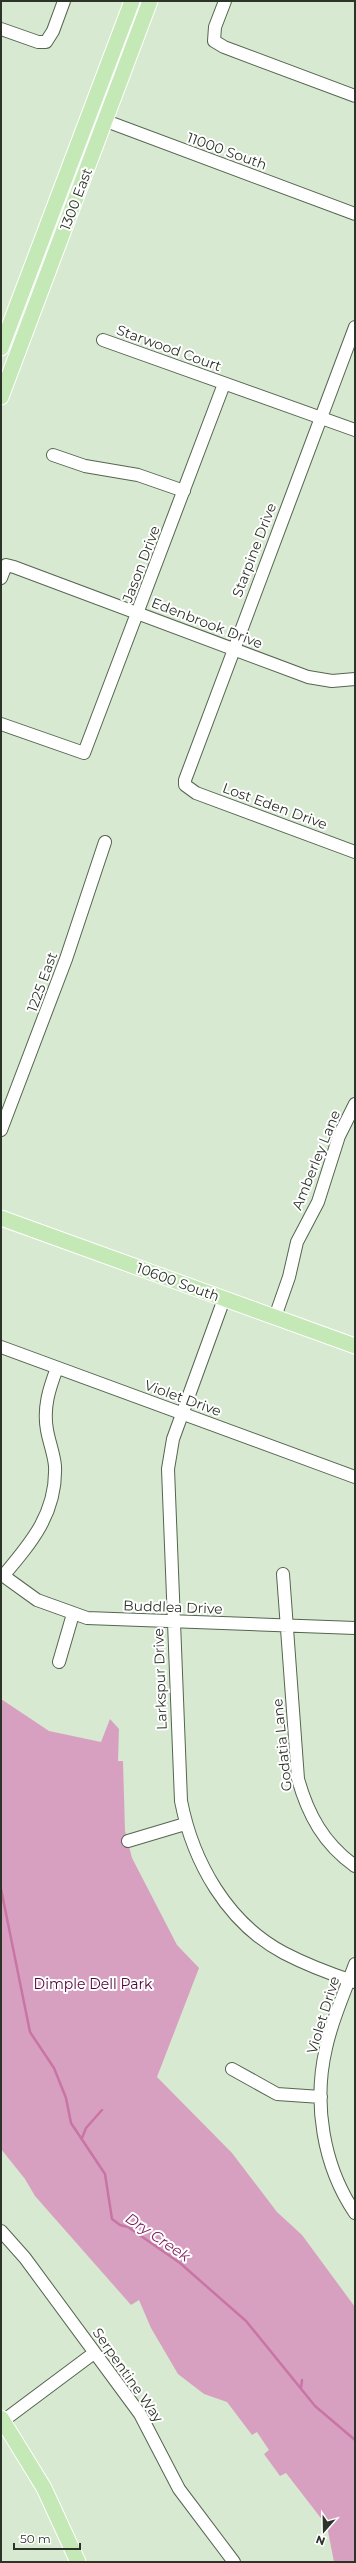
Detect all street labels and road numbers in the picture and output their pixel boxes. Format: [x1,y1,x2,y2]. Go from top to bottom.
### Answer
street label: 11000 South [185,128,269,174]
street label: 1300 East [56,165,96,233]
street label: Starwood Court [114,321,224,375]
street label: Starpine Drive [228,500,280,600]
street label: Jason Drive [118,523,164,606]
street label: Edenbrook Drive [149,593,265,653]
street label: Lost Eden Drive [220,779,330,833]
street label: 1225 East [23,949,61,1014]
street label: Amberley Lane [288,1107,344,1213]
street label: 10600 South [134,1259,222,1305]
street label: Violet Drive [142,1376,224,1420]
street label: Buddlea Drive [123,1596,223,1618]
street label: Larkspur Drive [149,1628,171,1730]
street label: Godatia Lane [268,1698,296,1792]
street label: Violet Drive [303,1974,343,2056]
street label: Serpentine Way [89,2324,168,2426]

